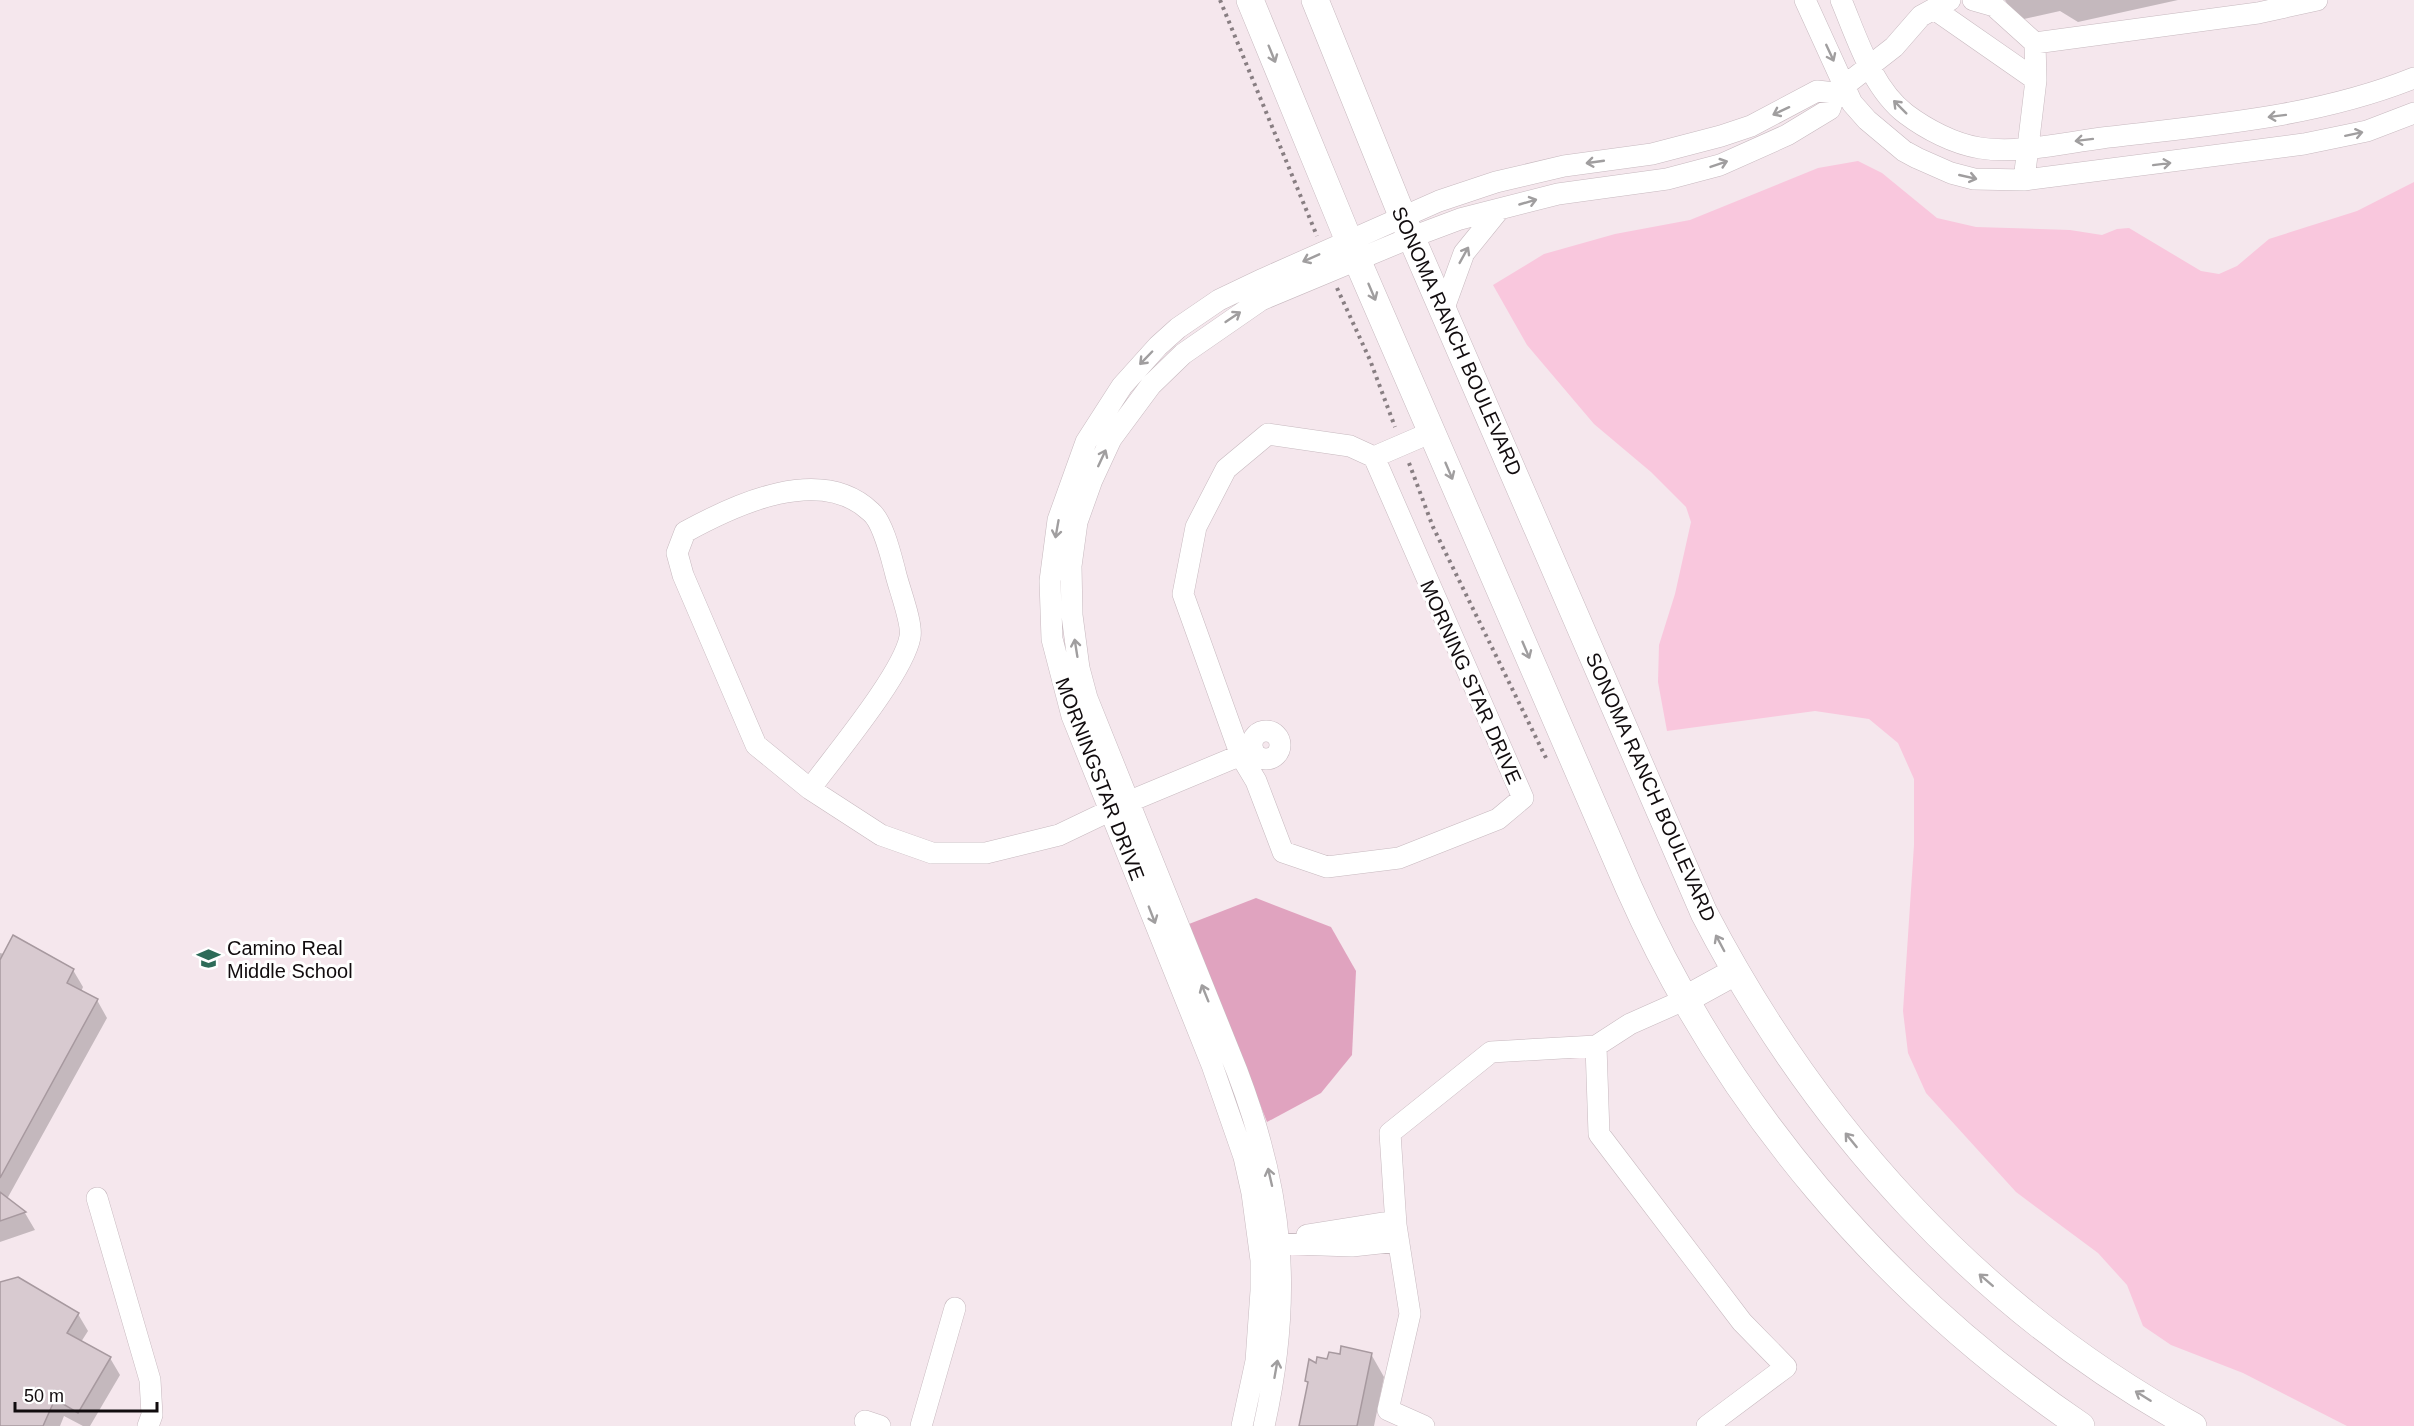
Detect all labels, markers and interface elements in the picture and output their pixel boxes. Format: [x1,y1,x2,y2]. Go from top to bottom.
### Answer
one-way arrow [1267,44,1278,63]
one-way arrow [1824,44,1836,62]
one-way arrow [1893,100,1907,115]
one-way arrow [1773,105,1791,117]
one-way arrow [2268,111,2288,122]
one-way arrow [2344,128,2363,139]
one-way arrow [2074,135,2094,146]
one-way arrow [1585,157,1605,168]
one-way arrow [1709,158,1728,169]
one-way arrow [2151,158,2171,169]
one-way arrow [1958,172,1977,183]
one-way arrow [1518,196,1537,208]
street label: SONOMA RANCH BOULEVARD [1388,203,1526,479]
one-way arrow [1459,247,1470,265]
one-way arrow [1302,252,1320,264]
one-way arrow [1366,283,1378,301]
one-way arrow [1224,311,1240,323]
one-way arrow [1139,351,1153,366]
one-way arrow [1096,450,1108,468]
one-way arrow [1444,462,1455,480]
one-way arrow [1051,518,1062,538]
street label: MORNING STAR DRIVE [1416,577,1526,787]
one-way arrow [1070,639,1081,658]
one-way arrow [1521,641,1532,659]
street label: SONOMA RANCH BOULEVARD [1582,649,1720,925]
street label: MORNINGSTAR DRIVE [1051,675,1149,883]
one-way arrow [1147,905,1158,924]
one-way arrow [1714,935,1725,953]
place label: Camino Real Middle School [227,937,353,982]
school or university icon: Camino Real Middle School [196,946,222,972]
one-way arrow [1199,984,1210,1003]
one-way arrow [1844,1132,1857,1148]
one-way arrow [1263,1167,1275,1186]
one-way arrow [1978,1274,1994,1287]
one-way arrow [1271,1359,1282,1379]
scale bar [15,1375,158,1413]
text: 50 m [24,1386,64,1406]
one-way arrow [2134,1390,2151,1403]

